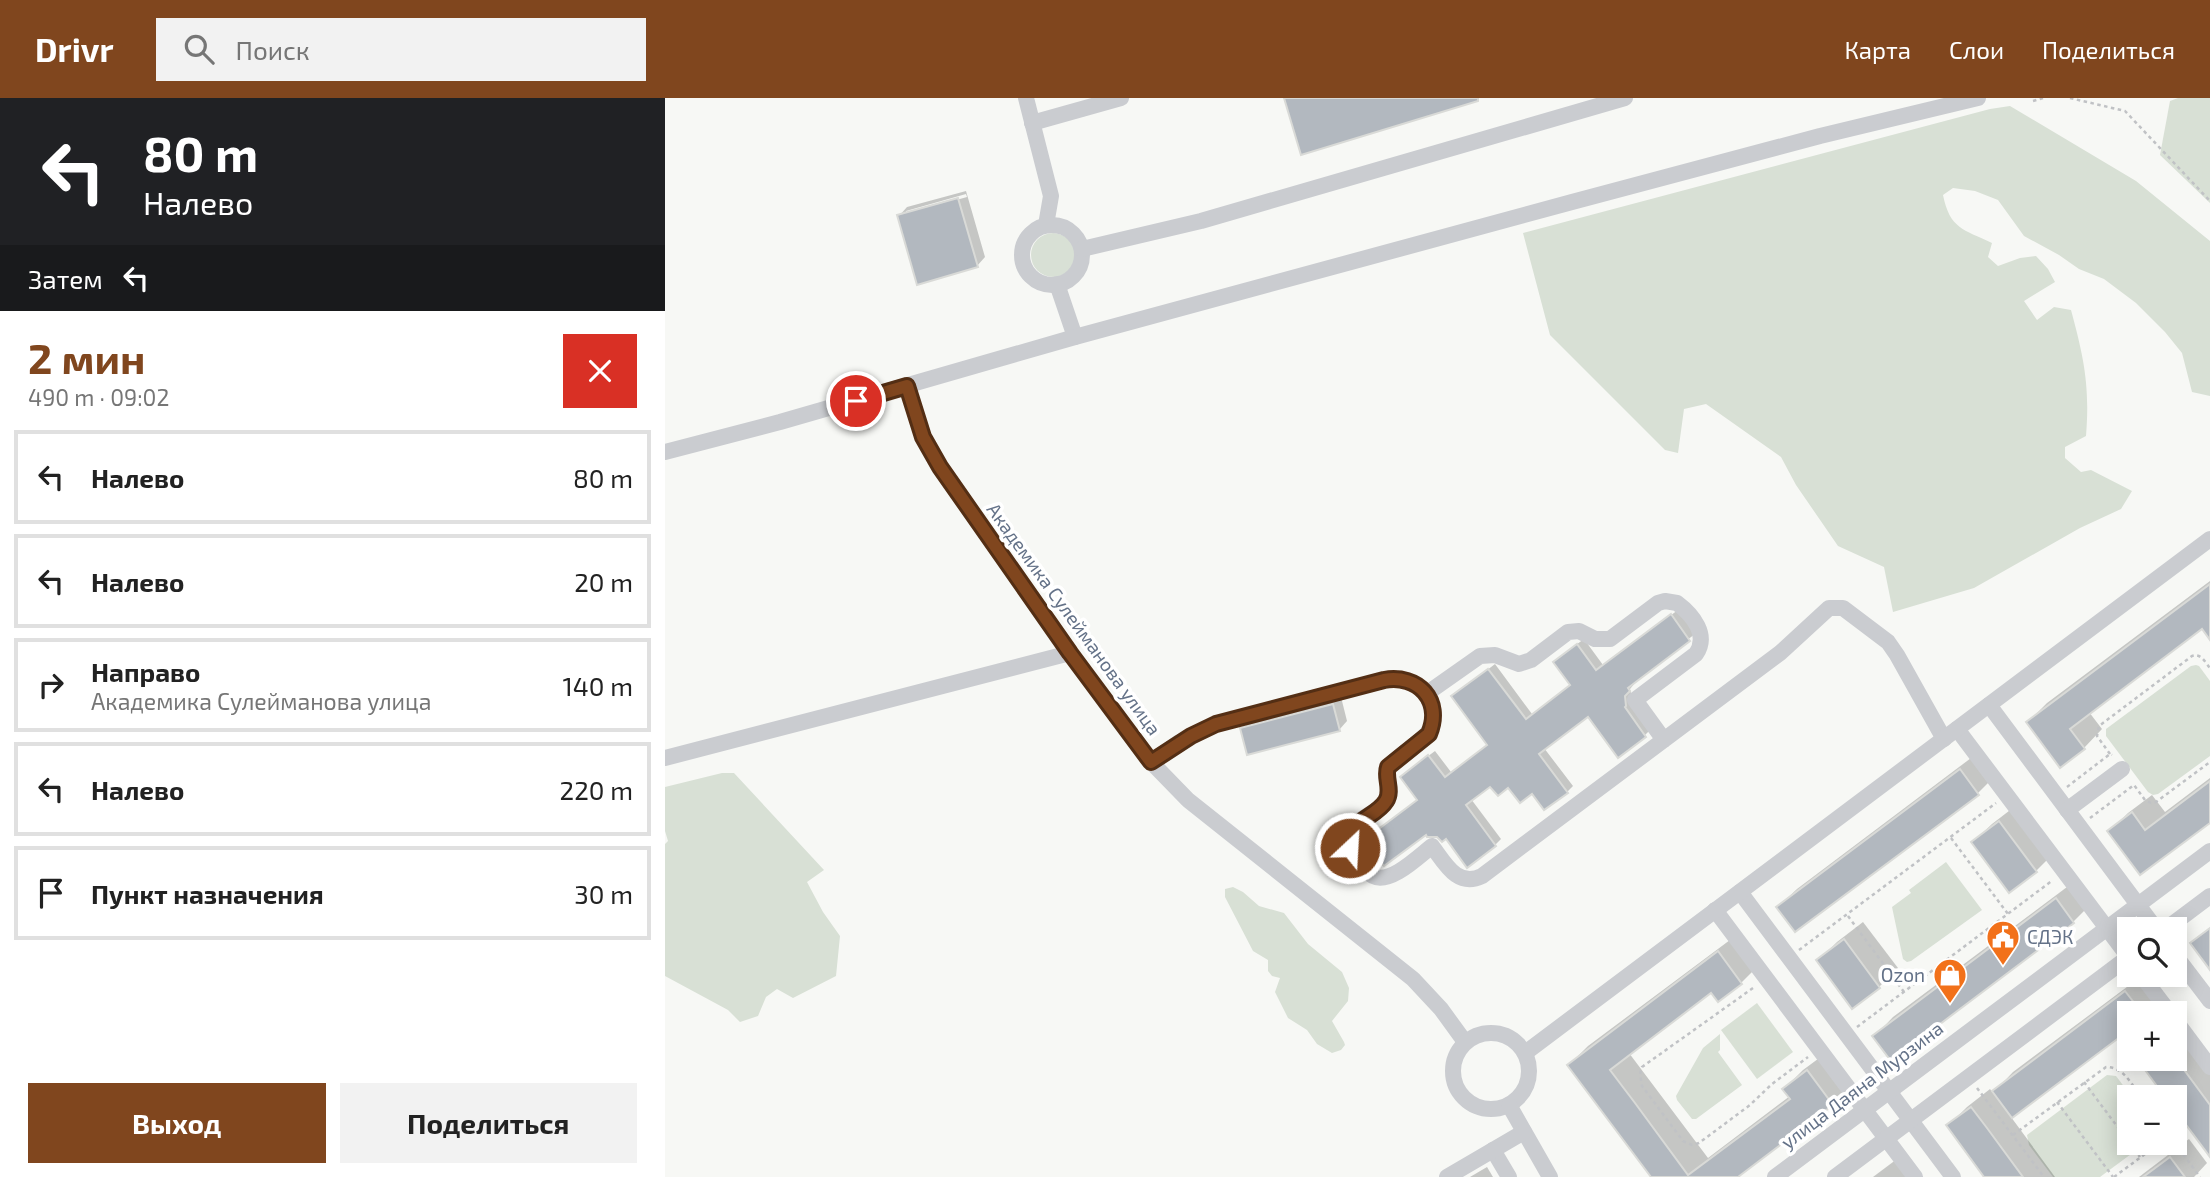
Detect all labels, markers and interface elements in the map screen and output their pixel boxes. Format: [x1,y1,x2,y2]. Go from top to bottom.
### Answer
search box [156,18,646,81]
text: Drivr [35,29,114,69]
icon: search [180,30,218,68]
text: Поиск [236,34,310,65]
text: Карта [1844,35,1911,64]
text: Слои [1949,35,2004,64]
text: Поделиться [2042,35,2175,64]
text: 80 m [143,123,258,182]
icon: left [28,126,119,217]
text: Налево [143,183,253,221]
icon: left [117,259,155,297]
text: Затем [28,263,103,294]
text: 2 мин [28,332,145,382]
button: close [563,334,637,408]
pin [826,371,886,431]
icon: arrive [837,382,875,420]
text: 490 m · 09:02 [28,383,169,411]
icon: left [32,458,70,496]
text: Налево [91,462,184,493]
text: 80 m [573,462,633,493]
street label: Академика Сулейманова улица [982,498,1166,740]
icon: left [32,562,70,600]
text: Налево [91,566,184,597]
text: 20 m [574,566,633,597]
text: Направо [91,656,200,687]
icon: right [32,666,70,704]
text: 140 m [562,670,633,701]
text: Академика Сулейманова улица [91,687,431,715]
icon: left [32,770,70,808]
text: Налево [91,774,184,805]
text: 220 m [560,774,633,805]
position arrow [1313,811,1387,885]
icon: arrive [32,874,70,912]
text: Пункт назначения [91,878,324,909]
text: 30 m [574,878,633,909]
map controls [2117,917,2187,1155]
button: search [2117,917,2187,987]
public building icon: СДЭК [1984,918,2022,967]
place label: СДЭК [2027,925,2073,948]
shop icon: Ozon [1931,956,1969,1005]
place label: Ozon [1881,963,1925,986]
button: + [2117,1001,2187,1071]
street label: улица Даяна Мурзина [1776,1016,1948,1154]
button: Выход [28,1083,326,1163]
button: Поделиться [340,1083,637,1163]
button: − [2117,1085,2187,1155]

